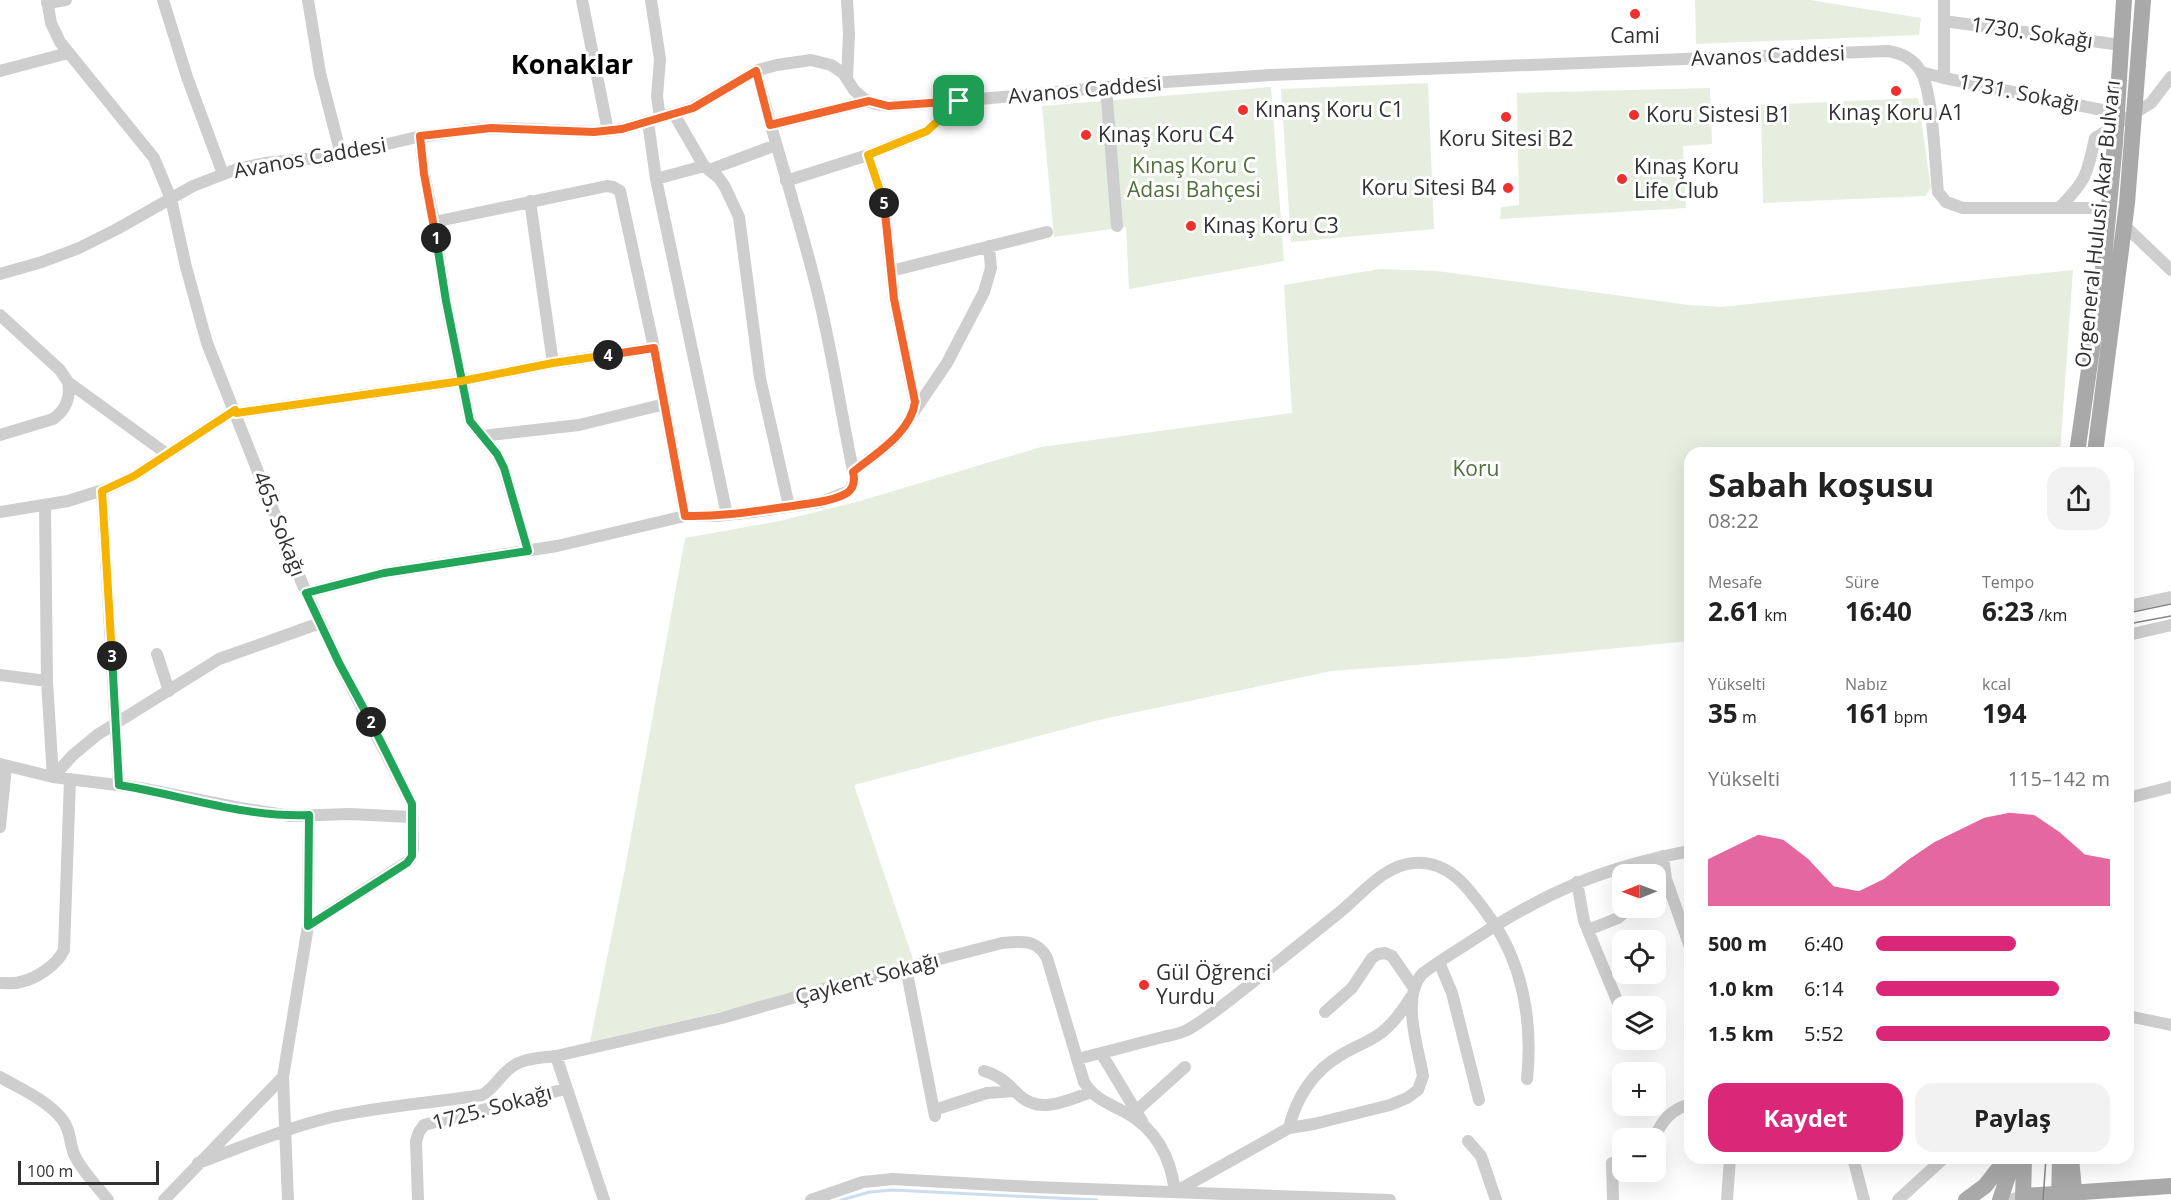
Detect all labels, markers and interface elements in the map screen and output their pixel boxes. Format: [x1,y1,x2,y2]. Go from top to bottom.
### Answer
marker: Cami [1628,7,1642,21]
street label: 1730. Sokağı [1970,10,2095,54]
place label: Cami [1610,21,1660,49]
street label: Avanos Caddesi [1690,38,1845,72]
district label: Konaklar [511,45,633,82]
street label: 1731. Sokağı [1956,67,2082,117]
street label: Avanos Caddesi [1007,68,1163,110]
pin [933,75,984,126]
street label: Orgeneral Hulusi Akar Bulvarı [2068,79,2126,369]
icon: arrive [942,84,975,117]
marker: Kınaş Koru A1 [1889,84,1903,98]
place label: Kınanş Koru C1 [1255,95,1404,123]
place label: Kınaş Koru A1 [1828,98,1964,126]
place label: Koru Sistesi B1 [1646,100,1791,128]
marker: Kınanş Koru C1 [1236,103,1250,117]
marker: Koru Sistesi B1 [1627,108,1641,122]
marker: Koru Sitesi B2 [1499,110,1513,124]
place label: Kınaş Koru C4 [1098,120,1234,148]
place label: Koru Sitesi B2 [1439,124,1573,152]
marker: Kınaş Koru C4 [1079,128,1093,142]
street label: Avanos Caddesi [232,130,388,184]
park label: Kınaş Koru C Adası Bahçesi [1127,151,1261,203]
place label: Kınaş Koru Life Club [1634,152,1739,204]
marker: Kınaş Koru Life Club [1615,172,1629,186]
place label: Koru Sitesi B4 [1361,173,1496,201]
marker: Koru Sitesi B4 [1501,181,1515,195]
pin: 5 [869,188,899,218]
text: 5 [879,192,889,214]
place label: Kınaş Koru C3 [1203,211,1339,239]
marker: Kınaş Koru C3 [1184,219,1198,233]
pin: 1 [421,223,451,253]
text: 1 [431,227,441,249]
pin: 4 [593,340,623,370]
text: 4 [603,344,613,366]
park label: Koru [1453,454,1499,482]
text: Sabah koşusu [1708,462,1934,507]
street label: 465. Sokağı [247,467,313,580]
button: share [2047,467,2110,530]
text: 08:22 [1708,507,1759,534]
text: Mesafe [1708,571,1762,593]
text: Süre [1845,571,1879,593]
text: Tempo [1982,571,2034,593]
text: 2.61 [1708,593,1760,629]
text: 16:40 [1845,593,1912,629]
text: 6:23 [1982,593,2034,629]
text: km [1760,604,1787,626]
text: /km [2034,604,2067,626]
pin: 3 [97,641,127,671]
text: 3 [107,645,117,667]
text: Yükselti [1708,673,1766,695]
text: Nabız [1845,673,1887,695]
text: kcal [1982,673,2011,695]
text: 35 [1708,695,1738,731]
text: 161 [1845,695,1890,731]
text: 194 [1982,695,2027,731]
text: m [1738,706,1757,728]
text: bpm [1890,706,1928,728]
pin: 2 [356,707,386,737]
text: 2 [366,711,376,733]
text: Yükselti [1708,765,1780,792]
text: 115–142 m [2008,765,2110,792]
north arrow [1612,864,1666,918]
map controls [1612,864,1666,1182]
button: locate [1612,930,1666,984]
text: 500 m [1708,930,1767,957]
text: 6:40 [1804,930,1844,957]
street label: Çaykent Sokağı [792,945,942,1011]
place label: Gül Öğrenci Yurdu [1156,958,1271,1010]
text: 1.0 km [1708,975,1774,1002]
text: 6:14 [1804,975,1844,1002]
marker: Gül Öğrenci Yurdu [1137,978,1151,992]
button: layers [1612,996,1666,1050]
text: 1.5 km [1708,1020,1774,1047]
text: 5:52 [1804,1020,1844,1047]
button: + [1612,1062,1666,1116]
street label: 1725. Sokağı [429,1078,555,1136]
button: Kaydet [1708,1083,1903,1152]
button: Paylaş [1915,1083,2110,1152]
button: − [1612,1128,1666,1182]
scale bar [18,1158,159,1186]
text: 100 m [27,1160,73,1182]

